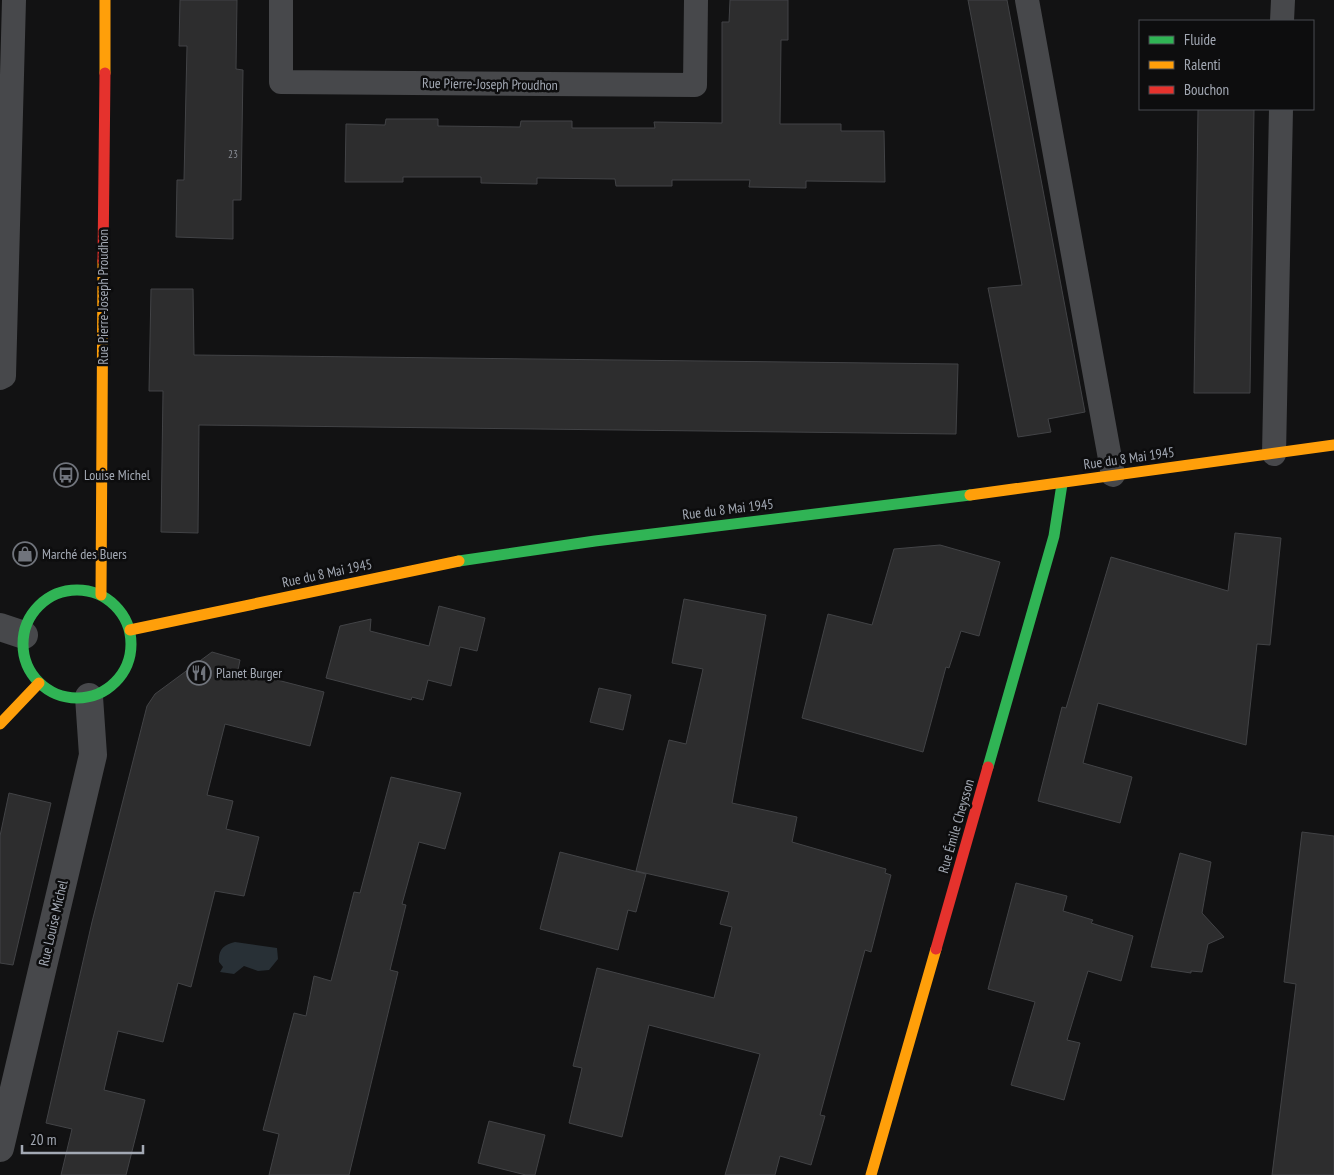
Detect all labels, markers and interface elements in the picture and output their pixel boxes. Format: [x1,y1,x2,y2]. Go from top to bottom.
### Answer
legend [1139,20,1314,110]
text: Fluide [1184,30,1216,49]
text: Ralenti [1184,55,1221,74]
street label: Rue Pierre-Joseph Proudhon [422,74,558,94]
text: Bouchon [1184,80,1229,99]
house number: 23 [228,147,238,161]
street label: Rue Pierre-Joseph Proudhon [94,229,112,365]
street label: Rue du 8 Mai 1945 [1082,443,1176,473]
bus stop icon: Louise Michel [53,462,79,488]
place label: Louise Michel [84,466,151,484]
street label: Rue du 8 Mai 1945 [681,494,775,524]
shop icon: Marché des Buers [12,541,38,567]
place label: Marché des Buers [42,545,127,563]
street label: Rue du 8 Mai 1945 [280,555,374,591]
restaurant icon: Planet Burger [186,660,212,686]
place label: Planet Burger [216,664,282,682]
street label: Rue Émile Cheysson [934,777,978,875]
street label: Rue Louise Michel [34,878,72,968]
scale bar [22,1122,144,1154]
text: 20 m [30,1130,56,1149]

